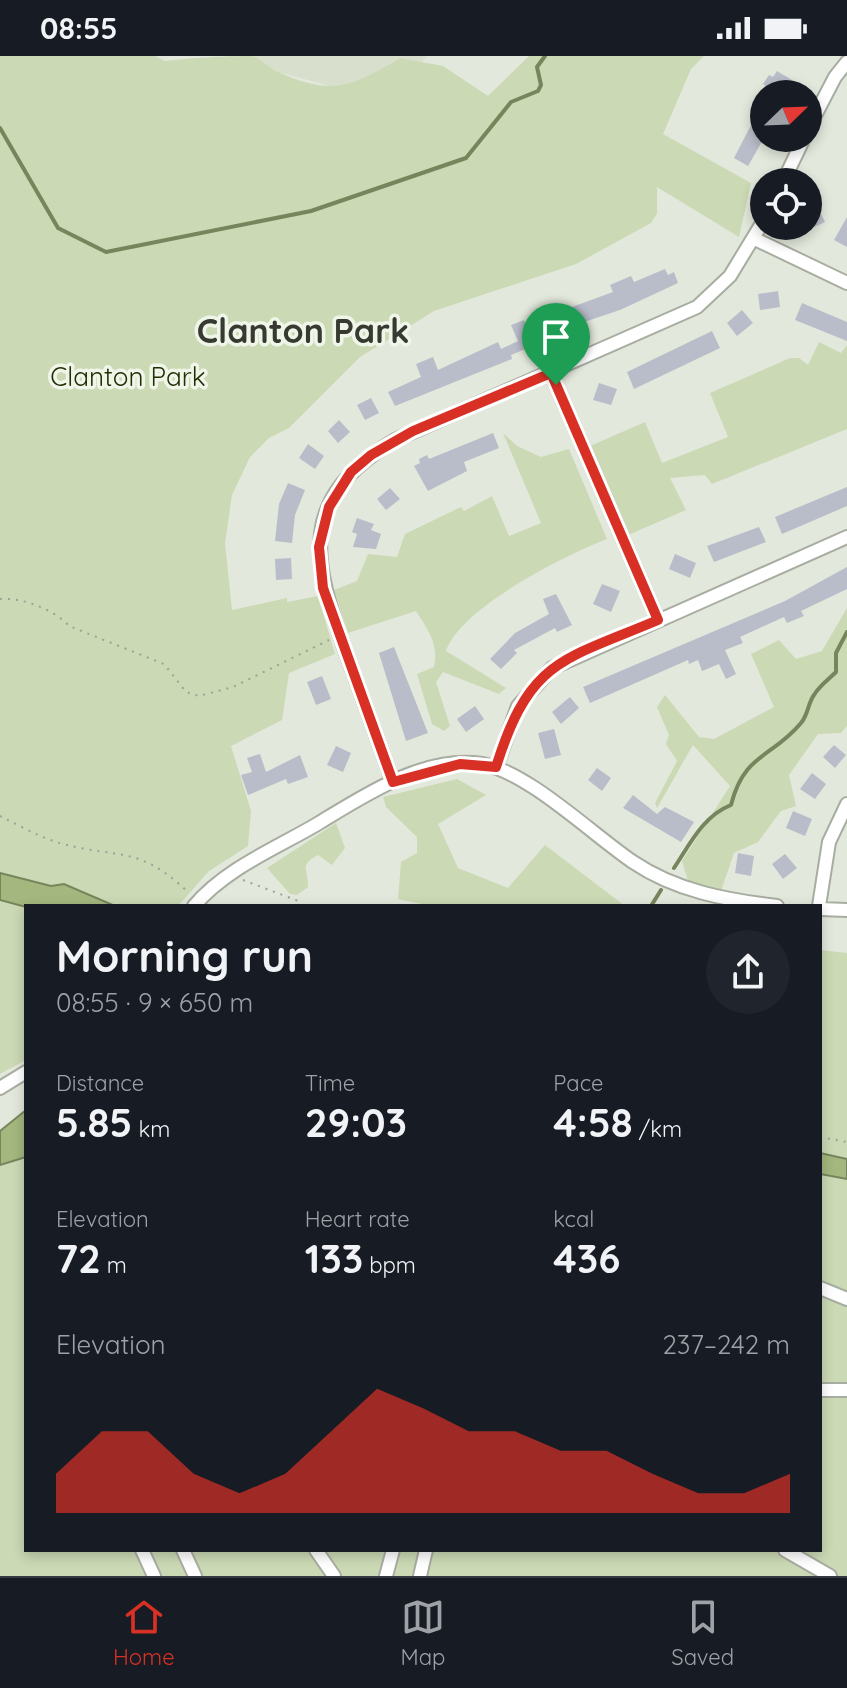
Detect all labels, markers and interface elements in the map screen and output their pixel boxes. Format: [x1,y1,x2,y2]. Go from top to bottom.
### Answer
text: 08:55 [40,9,118,47]
north arrow [750,80,822,152]
map controls [750,80,822,240]
button: locate [750,168,822,240]
pin [522,303,590,385]
district label: Clanton Park [197,309,409,352]
icon: arrive [534,315,578,359]
park label: Clanton Park [50,360,206,393]
text: Morning run [56,928,313,983]
button: share [706,930,790,1014]
text: 08:55 · 9 × 650 m [56,986,253,1019]
text: Distance [56,1069,144,1097]
text: Time [305,1069,355,1097]
text: Pace [553,1069,604,1097]
text: 5.85 [56,1097,132,1147]
text: 29:03 [305,1097,407,1147]
text: 4:58 [553,1097,633,1147]
text: km [132,1115,170,1143]
text: /km [633,1115,682,1143]
text: Elevation [56,1205,149,1233]
text: Heart rate [305,1205,410,1233]
text: kcal [553,1205,594,1233]
text: 72 [56,1233,101,1283]
text: 133 [305,1233,363,1283]
text: 436 [553,1233,620,1283]
text: m [101,1251,127,1279]
text: bpm [363,1251,416,1279]
text: Elevation [56,1328,166,1361]
text: 237–242 m [662,1328,790,1361]
tab: Home [113,1595,175,1671]
tab: Map [401,1595,445,1671]
tab: Saved [671,1595,734,1671]

